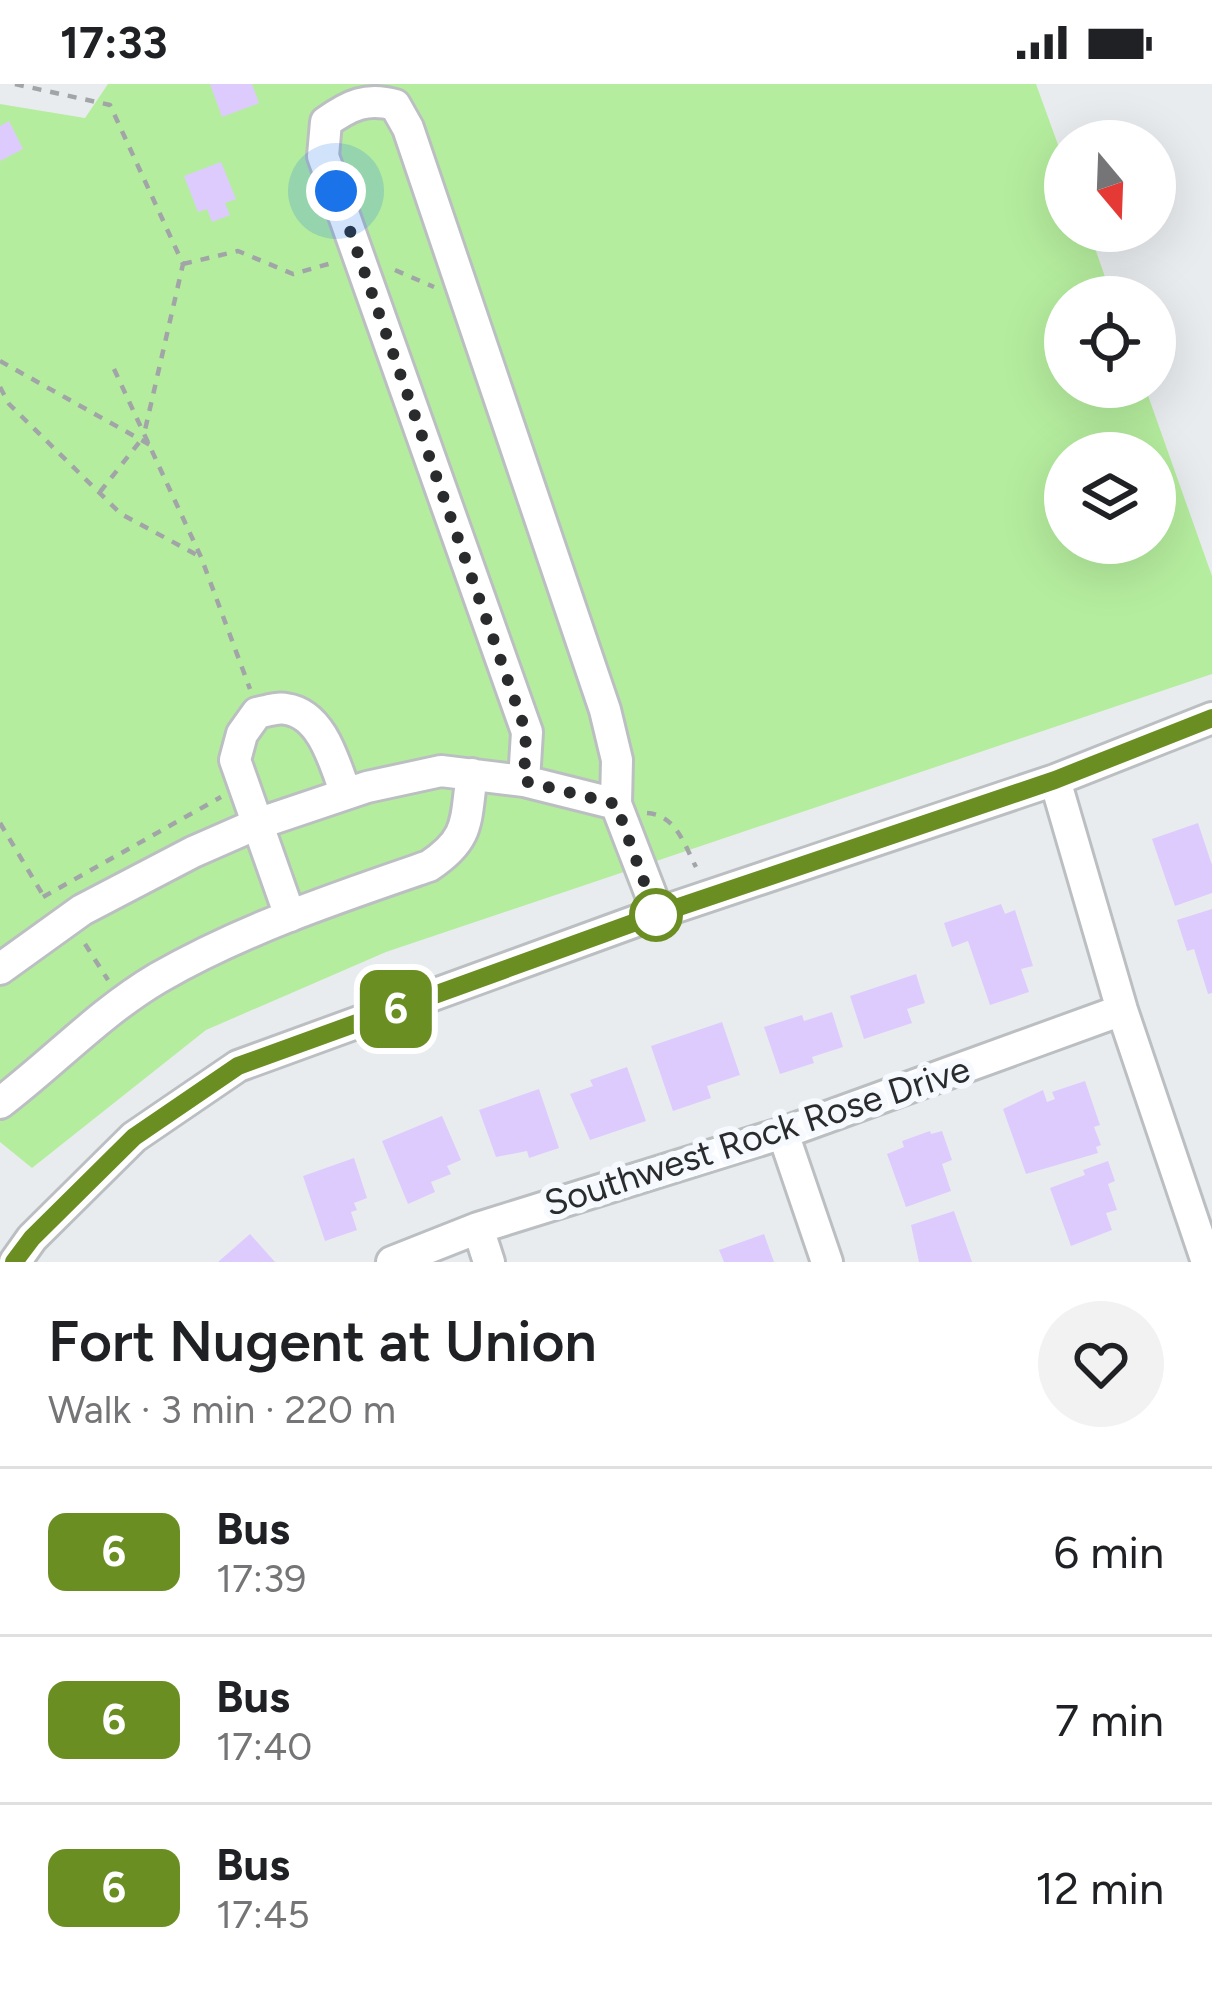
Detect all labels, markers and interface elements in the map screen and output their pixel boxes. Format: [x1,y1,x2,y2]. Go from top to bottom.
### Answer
text: 17:33 [60,15,168,69]
north arrow [1044,120,1176,252]
map controls [1044,120,1176,564]
your location [306,161,366,221]
button: locate [1044,276,1176,408]
button: layers [1044,432,1176,564]
unlabelled marker [631,890,681,940]
line badge: 6 [357,970,435,1048]
text: 6 [384,983,408,1034]
street label: Southwest Rock Rose Drive [539,1047,975,1225]
button: heart [1038,1301,1164,1427]
text: Fort Nugent at Union [48,1307,597,1375]
text: Walk · 3 min · 220 m [48,1386,396,1433]
text: Bus [216,1501,290,1555]
text: 6 min [1054,1525,1164,1579]
text: 6 [102,1526,126,1577]
text: 17:39 [216,1555,306,1602]
text: Bus [216,1669,290,1723]
text: 7 min [1055,1693,1164,1747]
text: 6 [102,1694,126,1745]
text: 17:40 [216,1723,312,1770]
text: Bus [216,1837,290,1891]
text: 12 min [1035,1861,1164,1915]
text: 6 [102,1862,126,1913]
text: 17:45 [216,1891,310,1938]

